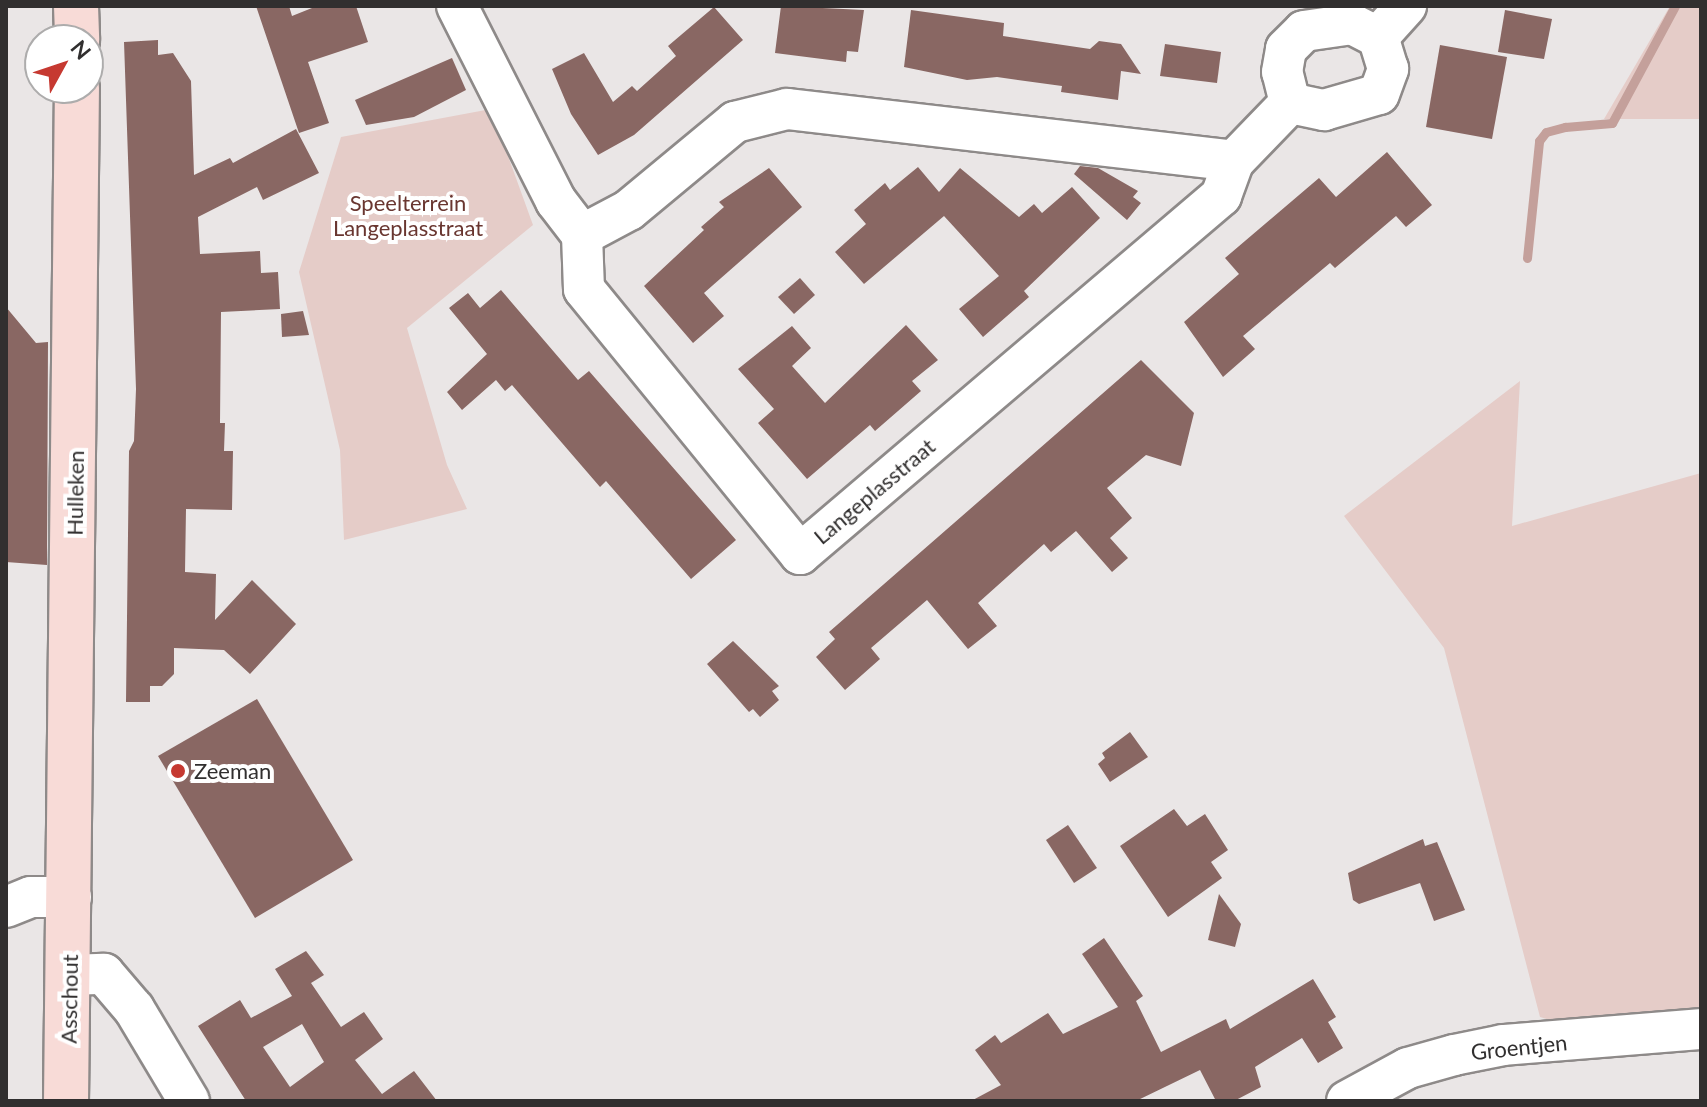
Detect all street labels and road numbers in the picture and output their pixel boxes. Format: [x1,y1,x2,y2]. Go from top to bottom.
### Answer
street label: Langeplasstraat [808,433,940,549]
street label: Hulleken [61,450,89,536]
street label: Asschout [55,954,83,1044]
street label: Groentjen [1470,1029,1568,1065]

